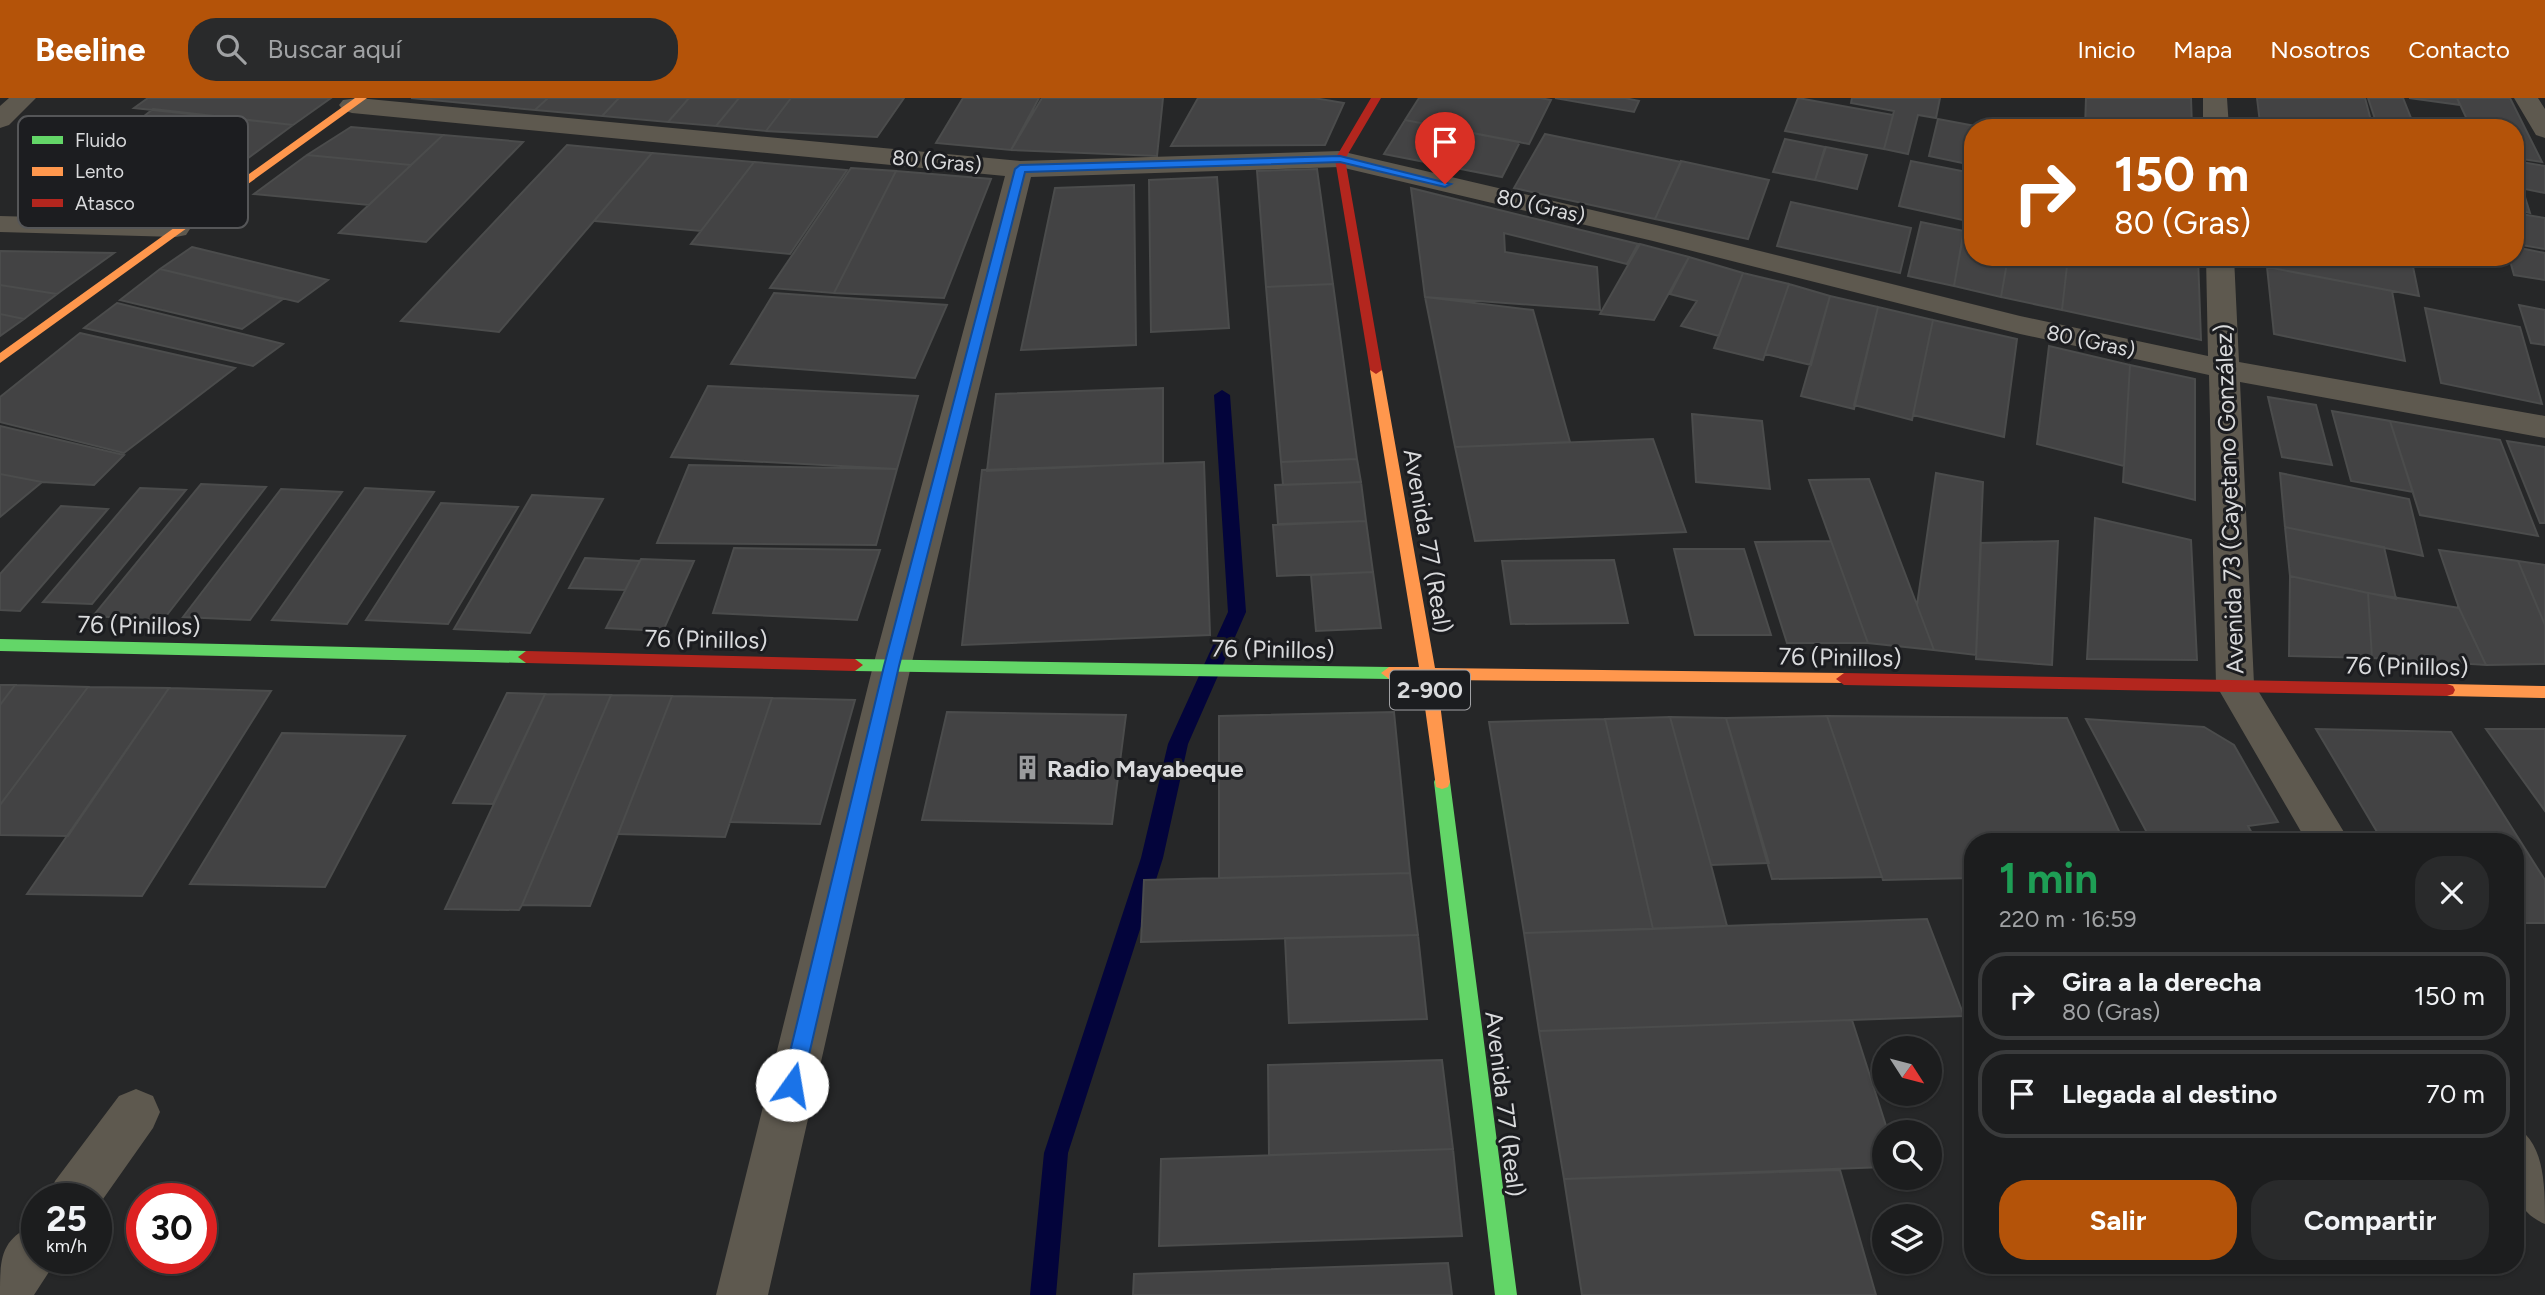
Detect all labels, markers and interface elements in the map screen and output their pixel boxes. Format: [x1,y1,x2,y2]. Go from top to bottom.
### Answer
search box [188,18,678,81]
text: Beeline [35,30,146,69]
icon: search [212,30,250,68]
text: Buscar aquí [268,33,401,65]
text: Inicio [2077,35,2135,64]
text: Mapa [2173,35,2232,64]
text: Nosotros [2270,35,2370,64]
text: Contacto [2408,35,2510,64]
pin [1415,112,1475,184]
legend [18,116,248,228]
icon: arrive [1426,123,1464,161]
text: Fluido [75,129,127,152]
text: 150 m [2114,144,2249,203]
street label: 80 (Gras) [891,145,983,177]
icon: right [1999,147,2090,238]
text: Lento [75,160,124,183]
street label: 80 (Gras) [1494,184,1588,228]
text: Atasco [75,192,135,215]
text: 80 (Gras) [2114,204,2251,242]
street label: 80 (Gras) [2044,319,2138,363]
street label: Avenida 73 (Cayetano González) [2208,323,2250,675]
street label: Avenida 77 (Real) [1398,447,1458,635]
street label: 76 (Pinillos) [77,609,201,641]
street label: 76 (Pinillos) [644,623,768,655]
street label: 76 (Pinillos) [1211,633,1335,665]
street label: 76 (Pinillos) [1778,641,1902,673]
street label: 76 (Pinillos) [2345,650,2469,682]
road number: 2-900 [1390,670,1470,710]
building icon: Radio Mayabeque [1013,754,1041,782]
place label: Radio Mayabeque [1047,754,1244,783]
text: 1 min [1999,853,2098,904]
button: close [2415,856,2489,930]
text: 220 m · 16:59 [1999,905,2137,933]
text: Gira a la derecha [2062,966,2262,998]
icon: right [2003,977,2041,1015]
text: 150 m [2414,980,2485,1012]
text: 80 (Gras) [2062,998,2160,1026]
street label: Avenida 77 (Real) [1479,1010,1531,1198]
north arrow [1872,1036,1942,1106]
map controls [1872,1036,1942,1274]
position arrow [755,1048,829,1122]
icon: arrive [2003,1075,2041,1113]
text: Llegada al destino [2062,1078,2277,1110]
text: 70 m [2426,1078,2485,1110]
button: search [1872,1120,1942,1190]
button: Salir [1999,1180,2237,1260]
button: Compartir [2251,1180,2489,1260]
speed limit sign: 30 [126,1183,217,1274]
text: 25 [46,1198,87,1240]
button: layers [1872,1204,1942,1274]
text: km/h [46,1235,87,1257]

